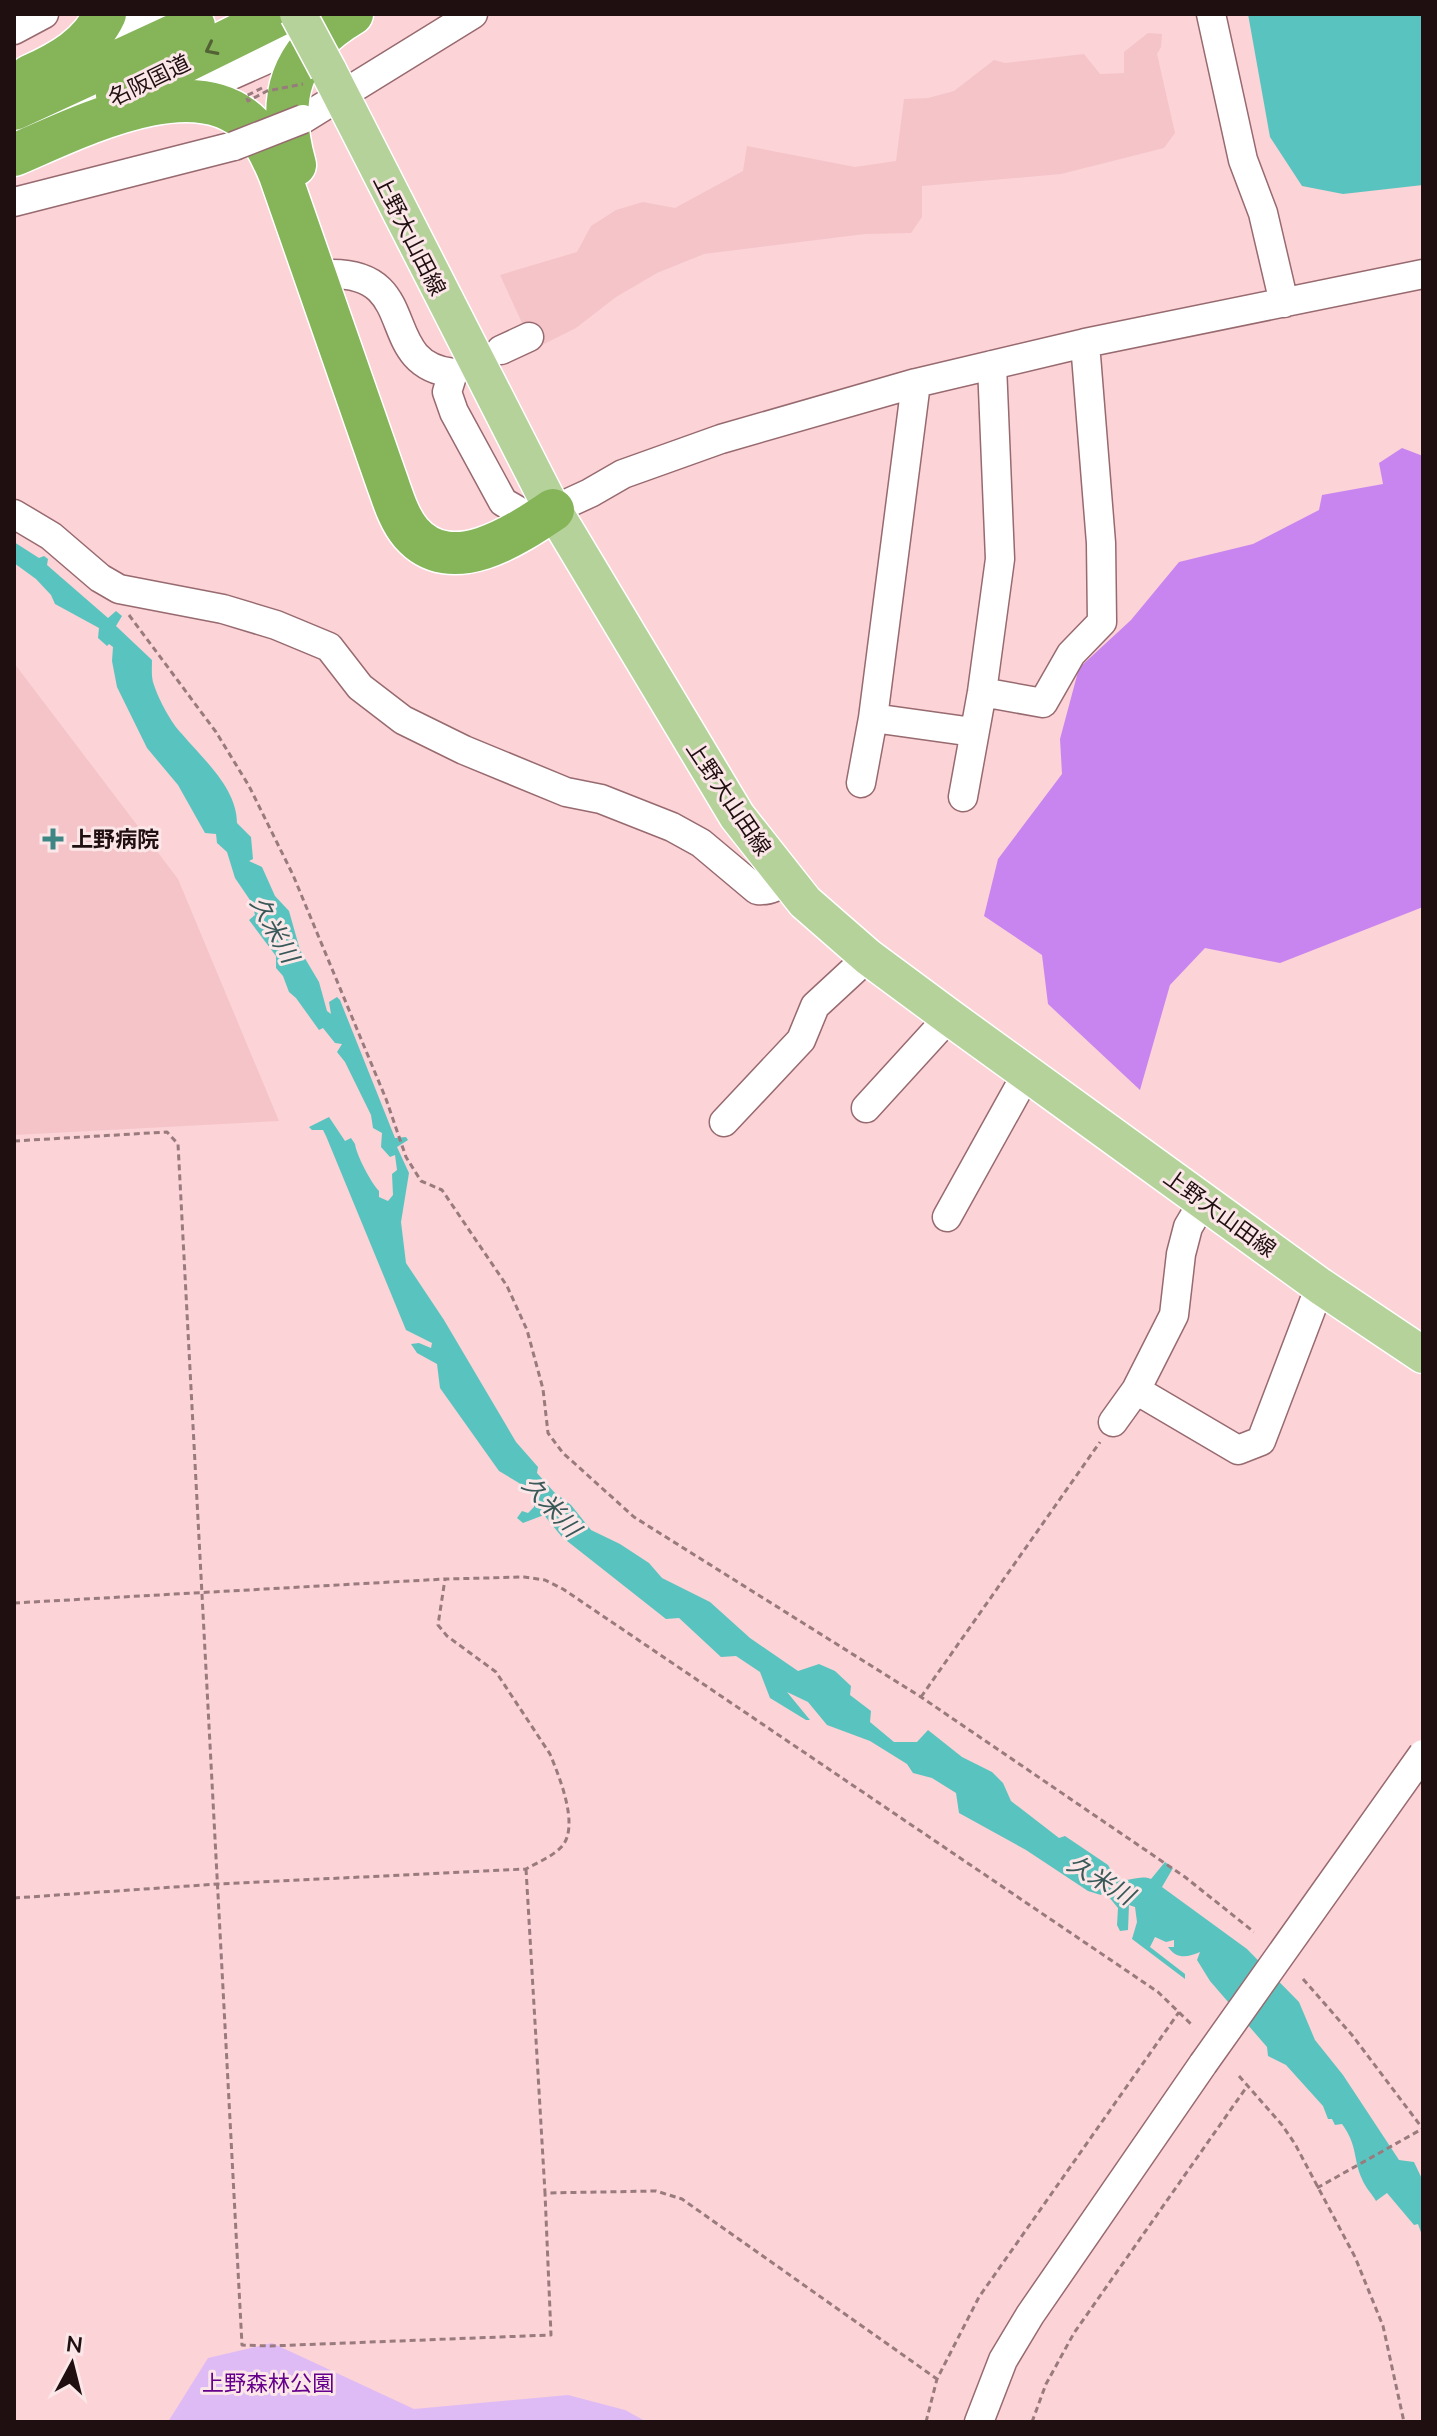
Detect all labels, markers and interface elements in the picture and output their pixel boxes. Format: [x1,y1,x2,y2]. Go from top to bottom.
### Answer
one-way arrow [205,40,220,55]
street label: 名阪国道 [103,48,195,112]
street label: 上野大山田線 [368,170,452,300]
street label: 上野大山田線 [680,735,778,861]
place label: 上野病院 [71,825,159,853]
marker: 上野病院 [42,828,64,850]
water label: 久米川 [244,890,307,970]
street label: 上野大山田線 [1158,1163,1282,1263]
water label: 久米川 [516,1469,590,1545]
water label: 久米川 [1062,1848,1142,1912]
north arrow [32,2324,112,2404]
text: N [64,2329,84,2359]
park label: 上野森林公園 [202,2369,334,2397]

